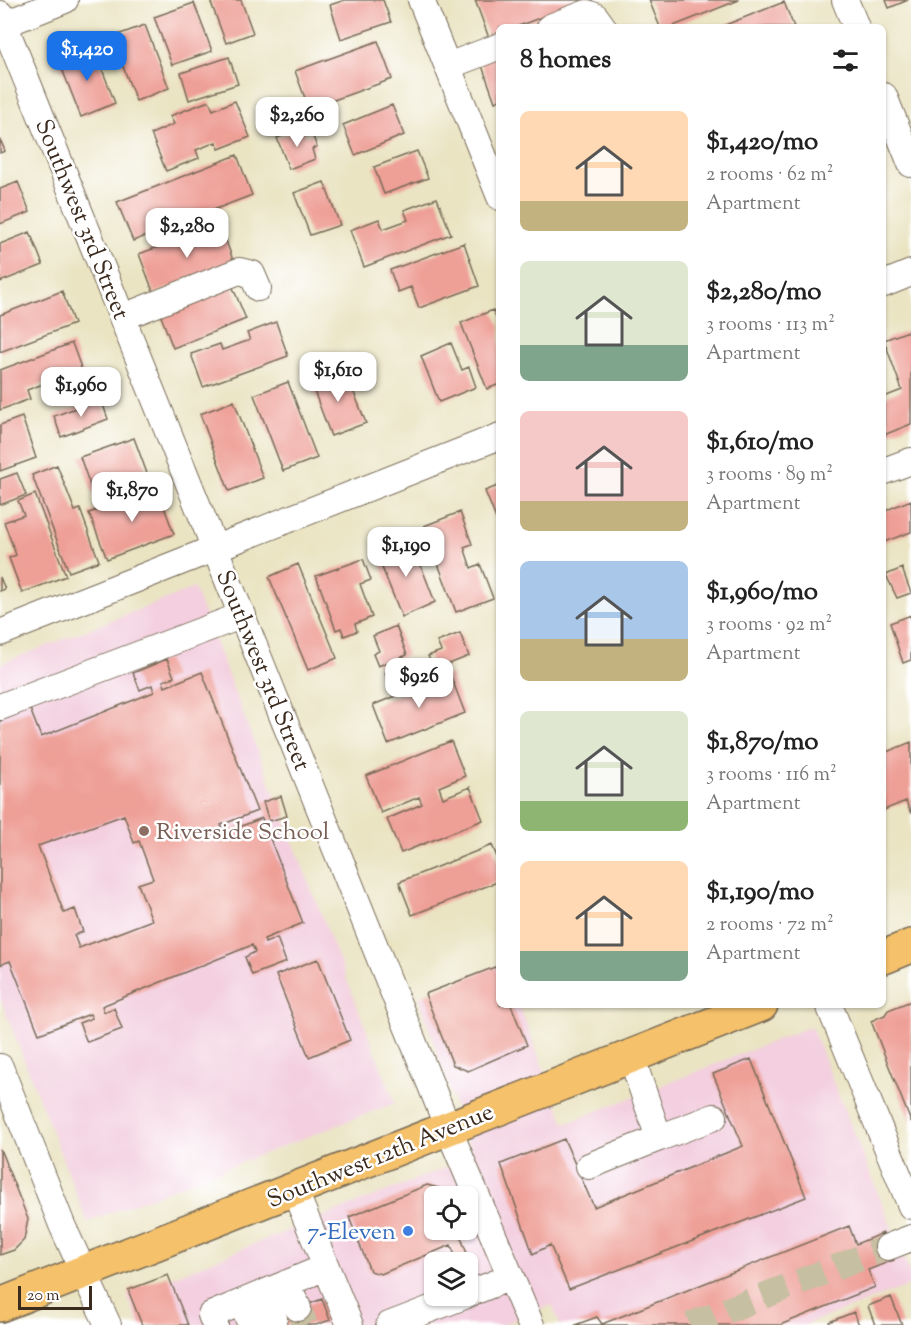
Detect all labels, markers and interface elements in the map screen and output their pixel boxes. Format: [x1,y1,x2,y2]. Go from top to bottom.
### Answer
pin: $1,420 [38,31,136,82]
text: $1,420 [61,36,113,65]
text: 8 homes [520,42,611,79]
icon: filters [829,44,862,77]
pin: $2,260 [248,97,346,148]
text: $2,260 [270,102,324,131]
street label: Southwest 3rd Street [25,114,137,325]
text: $1,420/mo [706,124,818,161]
icon: home [568,135,640,207]
text: 2 rooms · 62 m² [706,161,834,190]
text: Apartment [706,190,801,219]
pin: $2,280 [138,208,236,259]
text: $2,280 [160,213,214,242]
text: $2,280/mo [706,274,821,311]
icon: home [568,285,640,357]
text: 3 rooms · 113 m² [706,311,835,340]
text: Apartment [706,340,801,369]
pin: $1,610 [289,352,387,403]
text: $1,610 [314,357,362,386]
pin: $1,960 [32,367,130,418]
text: $1,960 [55,372,107,401]
text: $1,610/mo [706,424,814,461]
icon: home [568,435,640,507]
text: 3 rooms · 89 m² [706,461,833,490]
pin: $1,870 [83,472,181,523]
text: $1,870 [106,477,158,506]
text: Apartment [706,490,801,519]
pin: $1,190 [357,527,455,578]
text: $1,190 [381,532,431,561]
street label: Southwest 3rd Street [206,565,318,776]
text: $1,960/mo [706,574,818,611]
icon: home [568,585,640,657]
text: 3 rooms · 92 m² [706,611,832,640]
text: Apartment [706,640,801,669]
pin: $926 [383,658,455,709]
text: $926 [399,663,439,692]
text: $1,870/mo [706,724,818,761]
icon: home [568,735,640,807]
text: 3 rooms · 116 m² [706,761,837,790]
text: Apartment [706,790,801,819]
place label: Riverside School [156,816,330,850]
marker: Riverside School [137,824,151,838]
text: $1,190/mo [706,874,814,911]
icon: home [568,885,640,957]
text: 2 rooms · 72 m² [706,911,834,940]
text: Apartment [706,940,801,969]
street label: Southwest 12th Avenue [262,1096,499,1218]
map controls [424,1186,478,1306]
button: locate [424,1186,478,1240]
place label: 7-Eleven [307,1216,396,1250]
marker: 7-Eleven [401,1224,415,1238]
button: layers [424,1252,478,1306]
scale bar [18,1283,92,1310]
text: 20 m [27,1285,60,1308]

